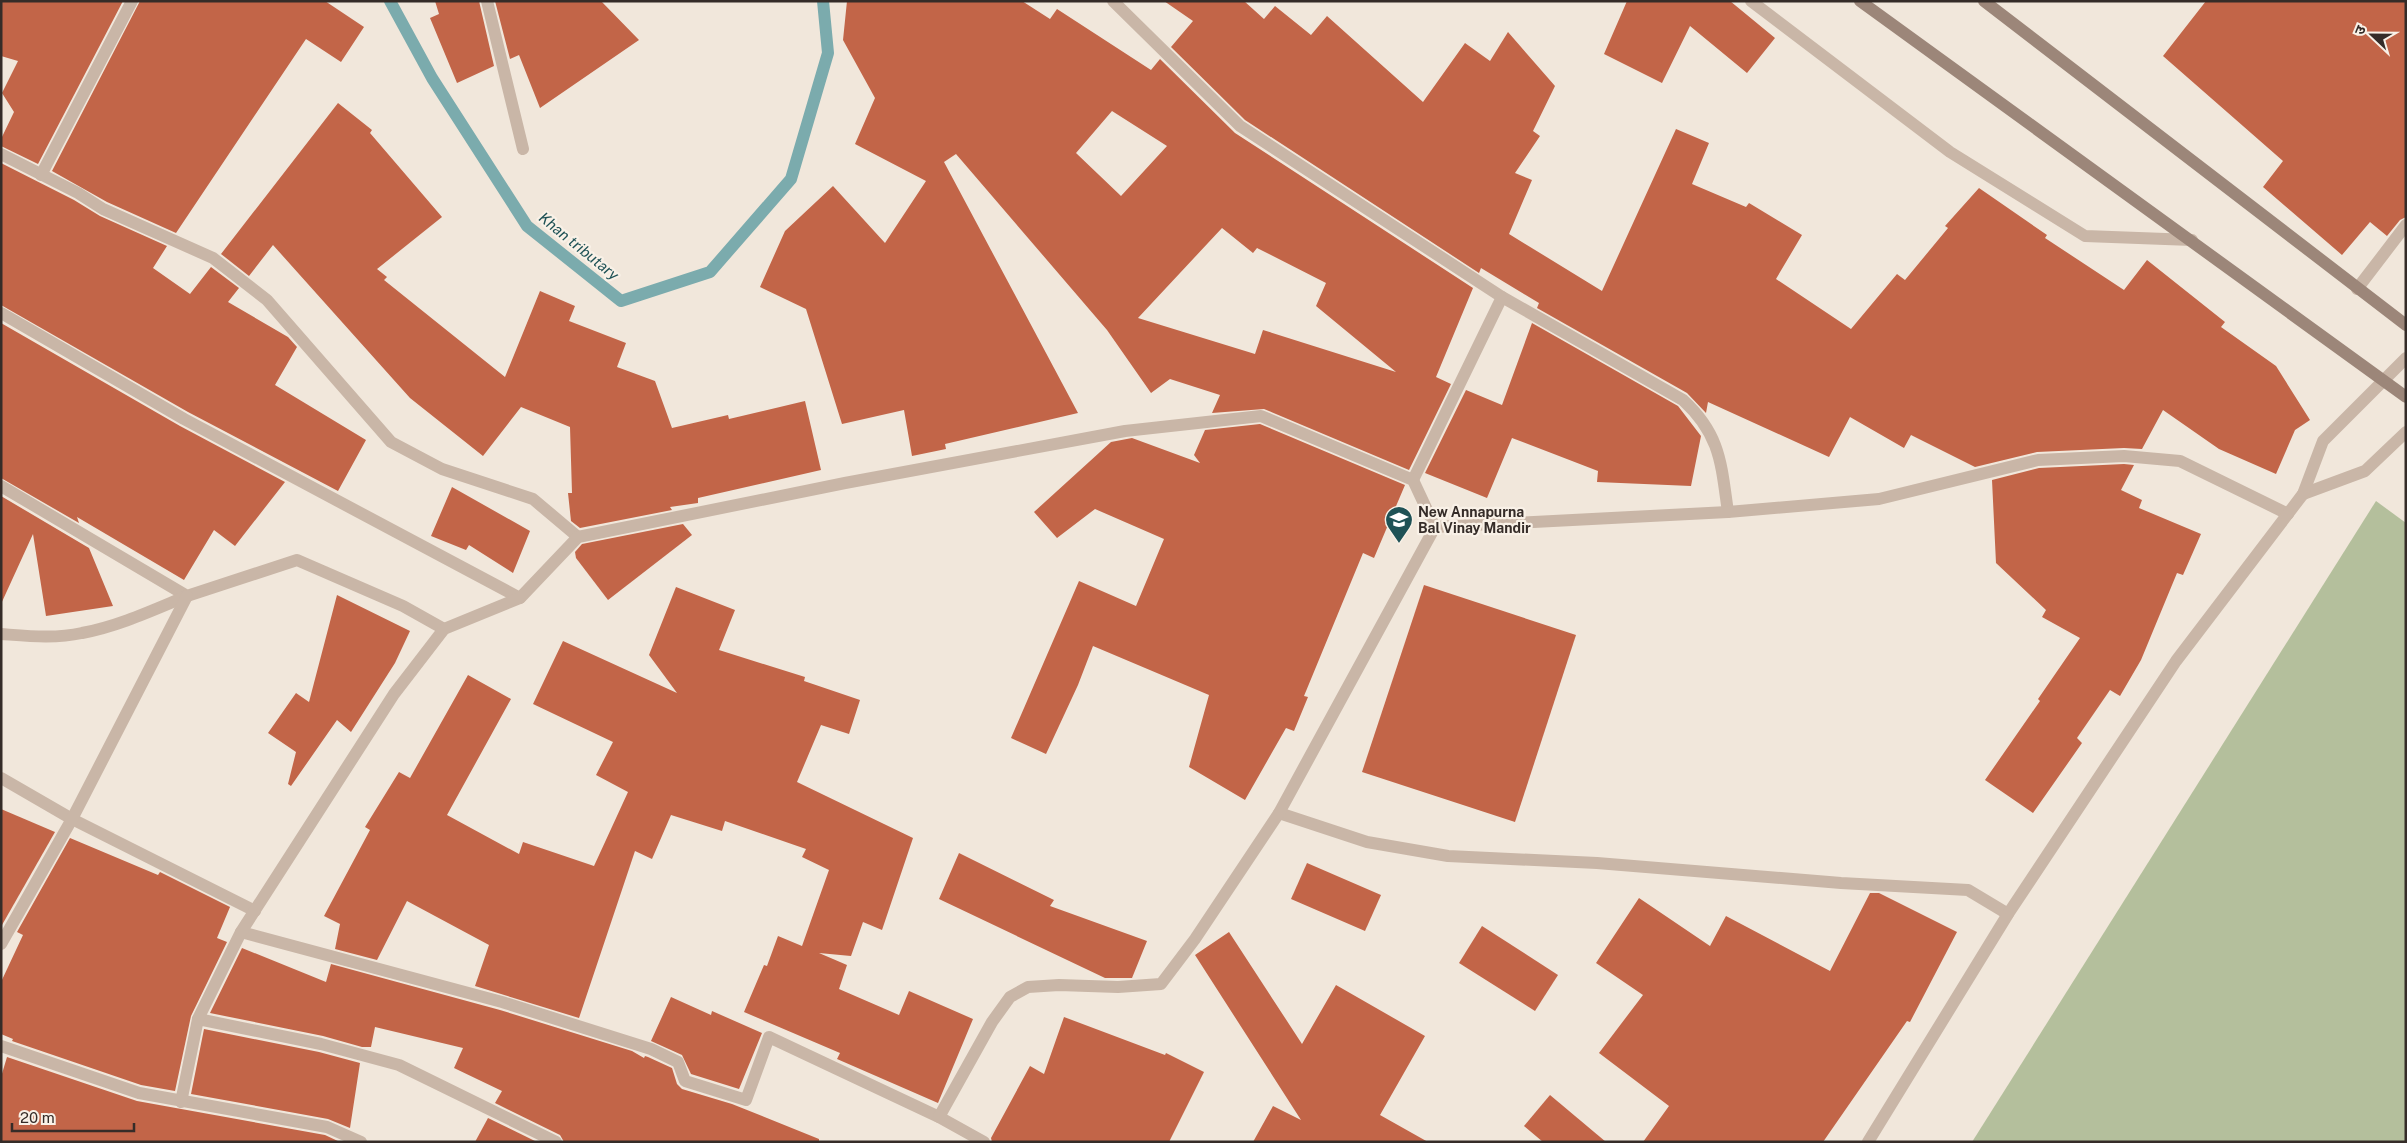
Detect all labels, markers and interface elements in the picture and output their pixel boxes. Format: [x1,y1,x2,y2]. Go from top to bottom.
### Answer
north arrow [2347,10,2397,60]
text: उ [2351,23,2369,37]
water label: Khan tributary [536,209,623,284]
place label: New Annapurna Bal Vinay Mandir [1418,504,1531,536]
school or university icon: New Annapurna Bal Vinay Mandir [1384,505,1414,544]
scale bar [12,1100,135,1132]
text: 20 m [20,1109,55,1126]

